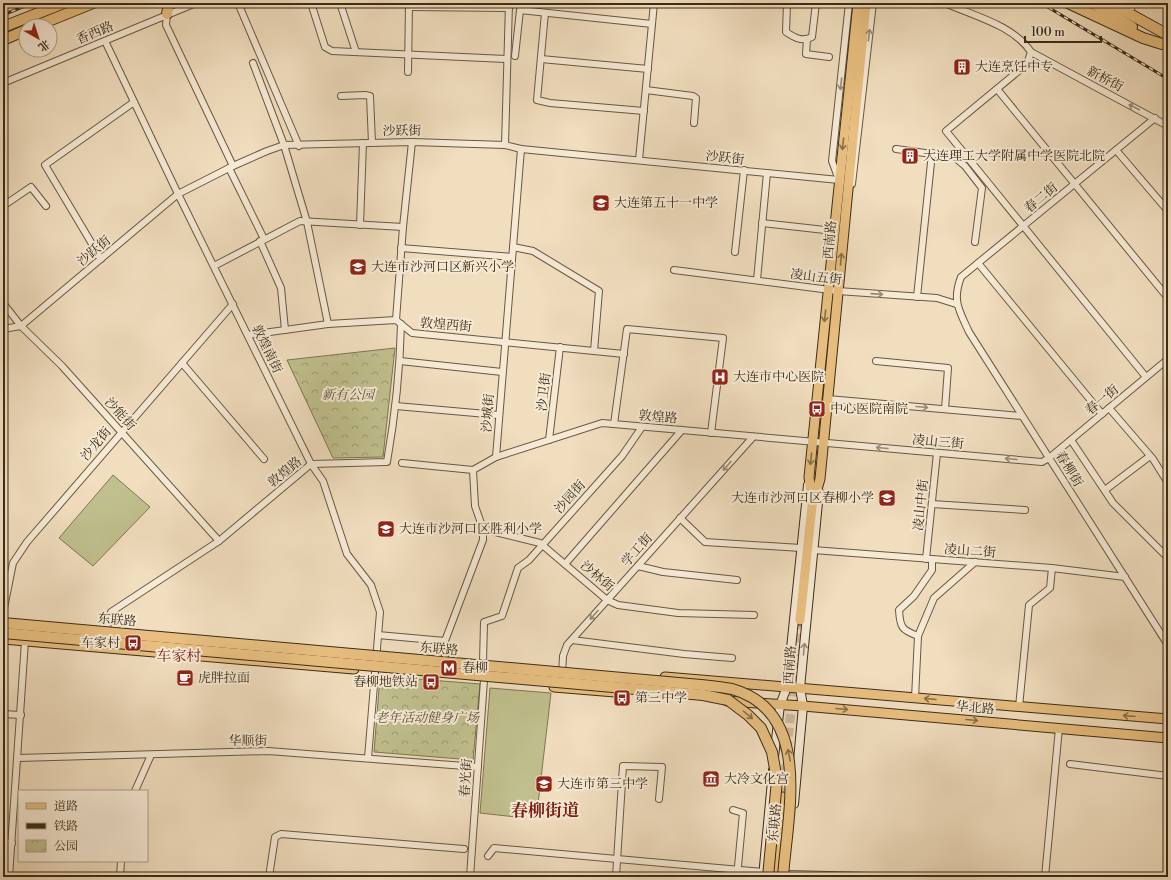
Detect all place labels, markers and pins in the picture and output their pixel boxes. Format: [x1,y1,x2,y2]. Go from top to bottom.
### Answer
building icon: 大连烹饪中专 [952,57,972,77]
place label: 大连烹饪中专 [975,59,1053,75]
building icon: 大连理工大学附属中学医院北院 [900,146,920,166]
place label: 大连理工大学附属中学医院北院 [923,148,1105,164]
school or university icon: 大连第五十一中学 [591,193,611,213]
place label: 大连第五十一中学 [614,195,718,211]
school or university icon: 大连市沙河口区新兴小学 [348,257,368,277]
place label: 大连市沙河口区新兴小学 [371,259,514,275]
hospital icon: 大连市中心医院 [710,367,730,387]
place label: 大连市中心医院 [733,369,824,385]
bus stop icon: 中心医院南院 [807,399,827,419]
place label: 中心医院南院 [830,401,908,417]
school or university icon: 大连市沙河口区春柳小学 [877,488,897,508]
place label: 大连市沙河口区春柳小学 [731,490,874,506]
school or university icon: 大连市沙河口区胜利小学 [376,519,396,539]
place label: 大连市沙河口区胜利小学 [399,521,542,537]
bus stop icon: 车家村 [123,633,143,653]
place label: 车家村 [81,635,120,651]
metro station icon: 春柳 [439,658,459,678]
place label: 春柳 [462,660,488,676]
cafe icon: 虎胖拉面 [175,668,195,688]
place label: 虎胖拉面 [198,670,250,686]
bus stop icon: 春柳地铁站 [421,672,441,692]
place label: 春柳地铁站 [353,674,418,690]
bus stop icon: 第三中学 [612,688,632,708]
place label: 第三中学 [635,690,687,706]
museum icon: 大冷文化宫 [701,769,721,789]
place label: 大冷文化宫 [724,771,789,787]
school or university icon: 大连市第三中学 [534,774,554,794]
place label: 大连市第三中学 [557,776,648,792]

